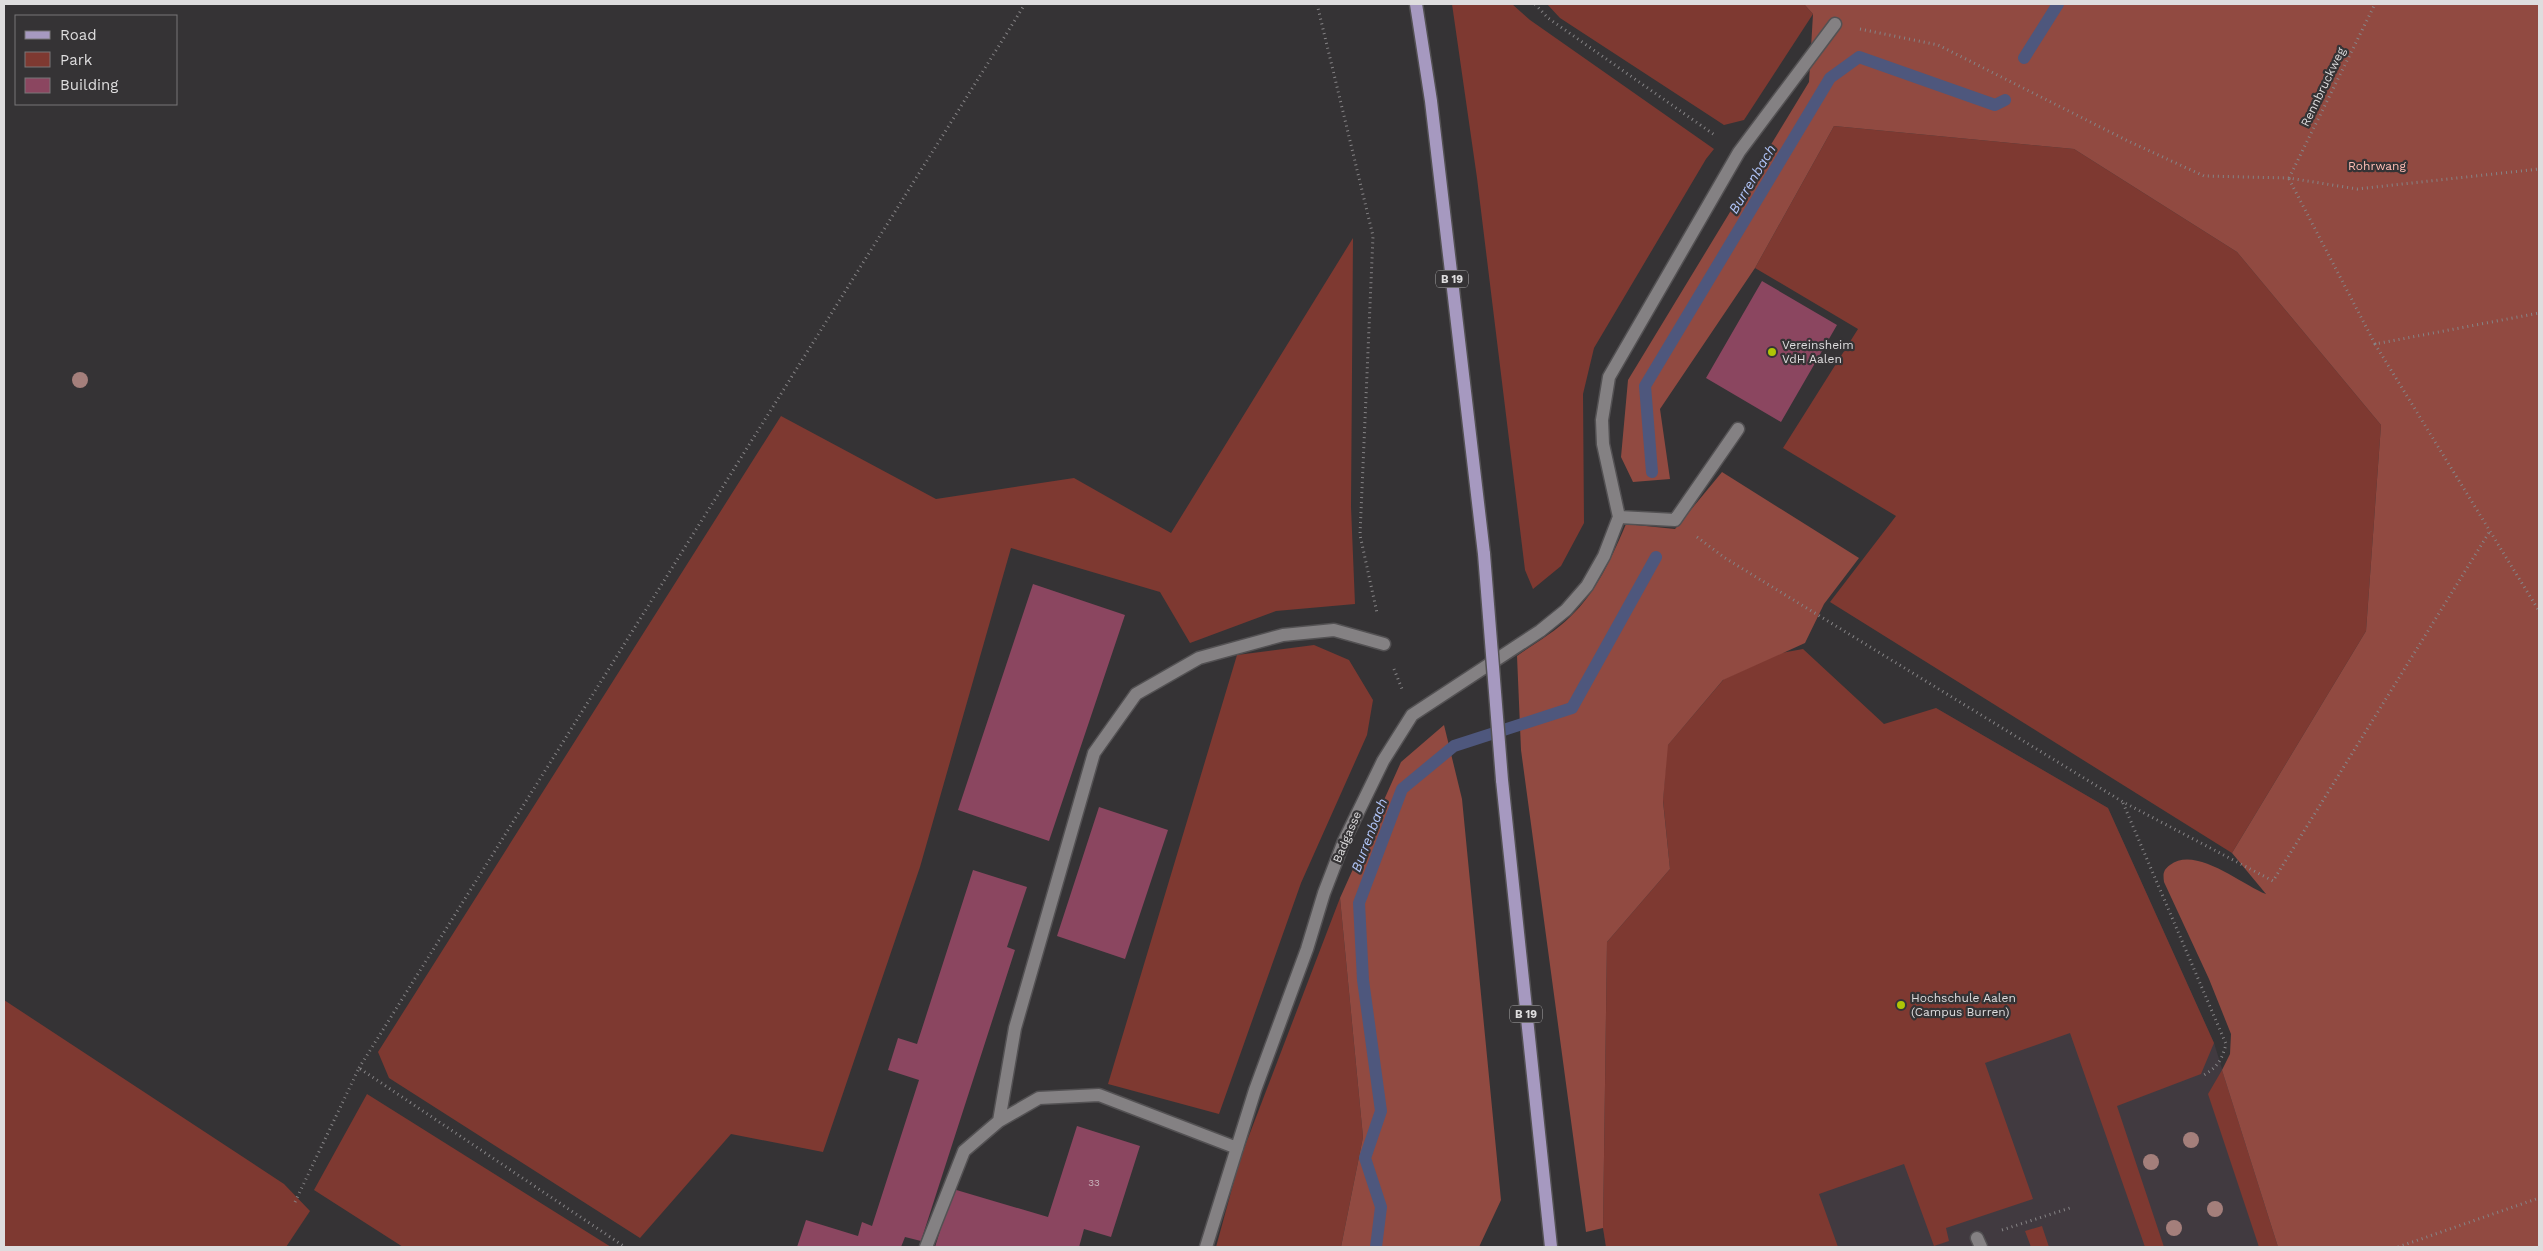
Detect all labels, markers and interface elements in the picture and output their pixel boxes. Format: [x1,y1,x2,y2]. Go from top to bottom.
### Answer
legend [15,15,178,105]
text: Road [60,26,97,44]
street label: Rennbruckweg [2298,45,2348,129]
text: Park [60,51,93,69]
text: Building [60,76,118,94]
water label: Burrenbach [1725,142,1779,216]
park label: Rohrwang [2348,159,2407,173]
road number: B 19 [1436,270,1468,288]
place label: Vereinsheim VdH Aalen [1782,338,1854,366]
marker: Vereinsheim VdH Aalen [1766,346,1778,358]
water label: Burrenbach [1348,796,1390,874]
street label: Badgasse [1330,809,1364,865]
place label: Hochschule Aalen (Campus Burren) [1911,991,2016,1019]
marker: Hochschule Aalen (Campus Burren) [1895,999,1907,1011]
road number: B 19 [1510,1006,1542,1022]
house number: 33 [1088,1177,1100,1188]

